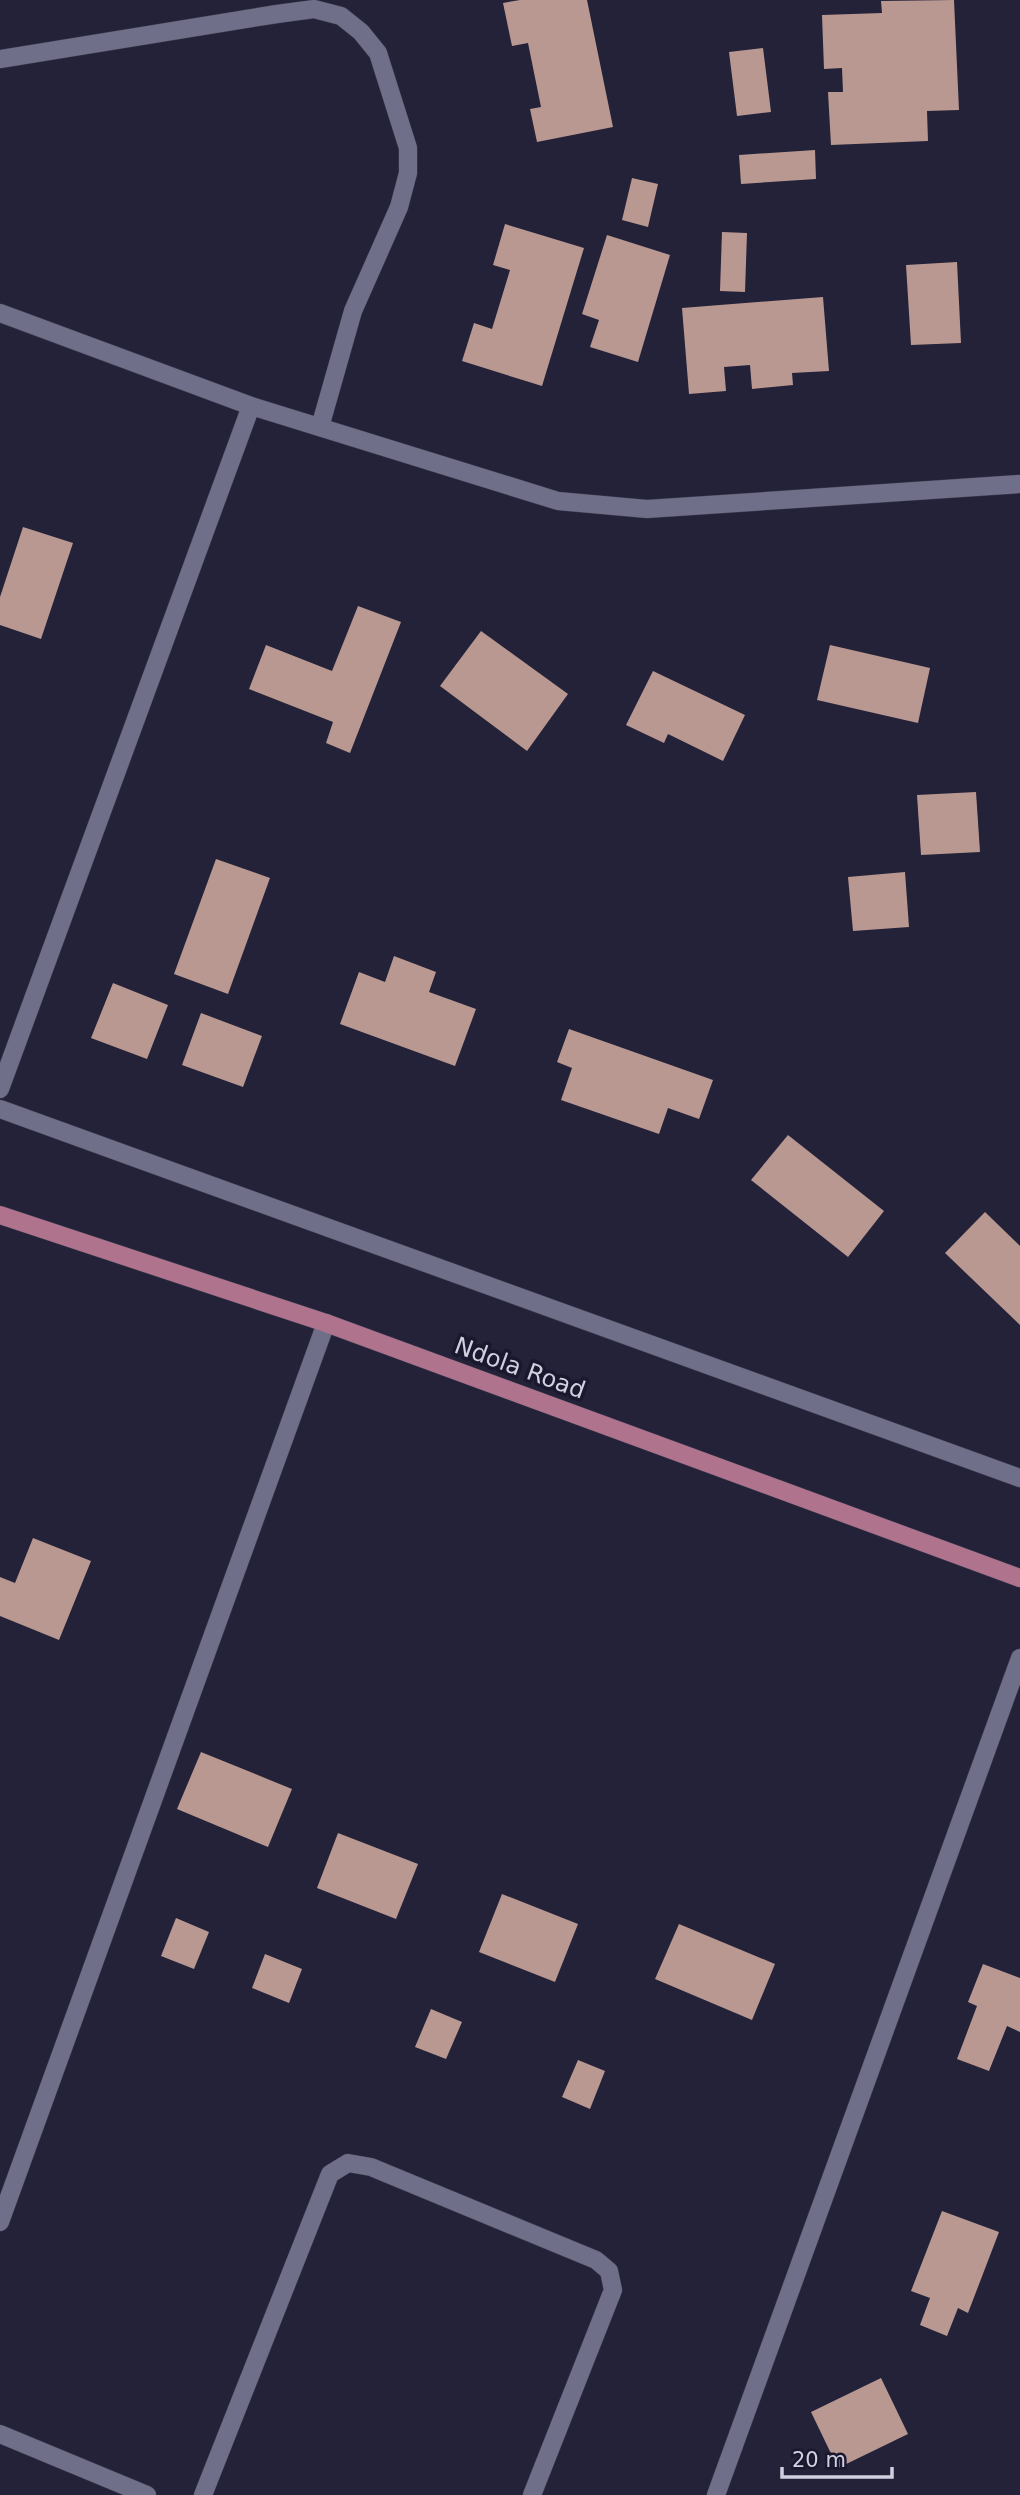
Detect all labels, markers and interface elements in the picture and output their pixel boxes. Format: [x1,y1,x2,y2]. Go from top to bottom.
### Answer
street label: Ndola Road [451,1331,589,1405]
scale bar [782,2436,892,2480]
text: 20 m [792,2448,846,2472]

